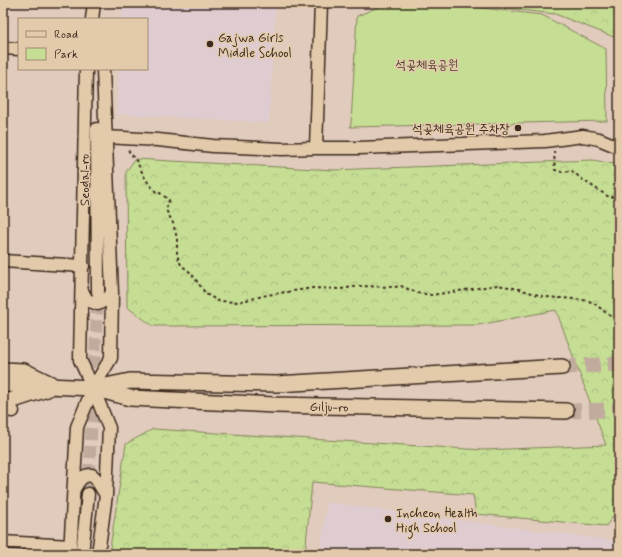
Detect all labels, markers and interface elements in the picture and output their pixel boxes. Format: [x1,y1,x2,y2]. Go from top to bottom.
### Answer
legend [18,18,148,70]
text: Road [54,27,78,43]
place label: Gajwa Girls Middle School [218,30,292,62]
marker: Gajwa Girls Middle School [205,39,215,49]
text: Park [54,47,78,63]
park label: 석곶체육공원 [396,57,458,74]
place label: 석곶체육공원 주차장 [412,121,510,138]
marker: 석곶체육공원 주차장 [513,123,523,133]
street label: Seodal-ro [77,154,94,206]
street label: Gilju-ro [309,399,349,416]
place label: Incheon Health High School [396,505,477,539]
marker: Incheon Health High School [383,514,393,524]

